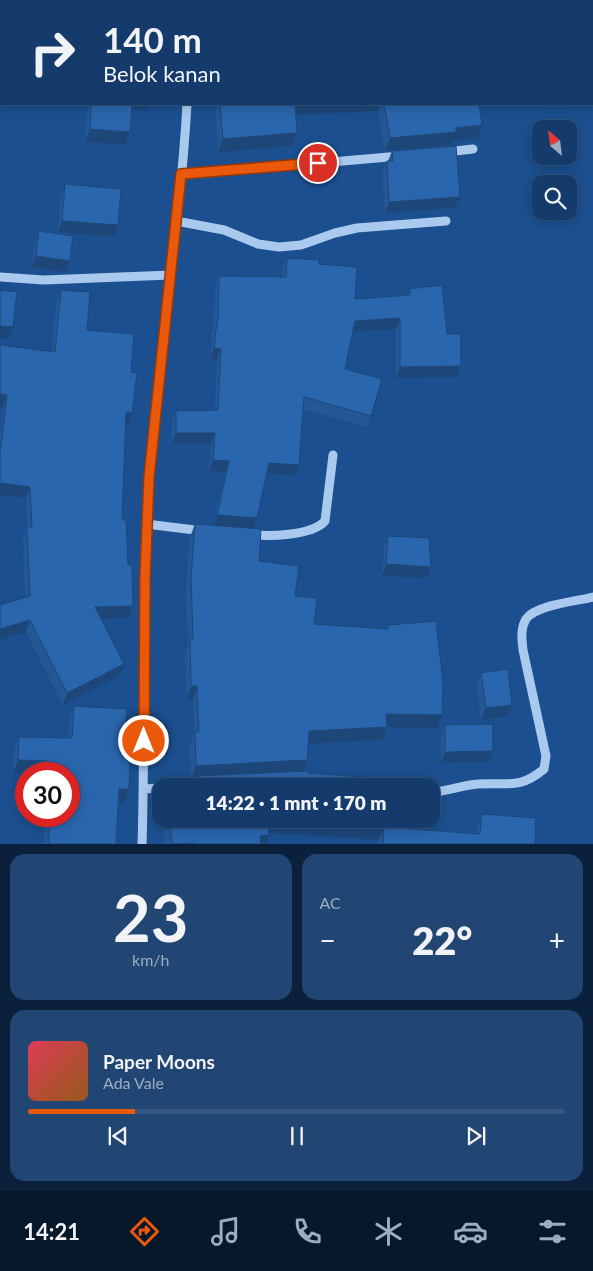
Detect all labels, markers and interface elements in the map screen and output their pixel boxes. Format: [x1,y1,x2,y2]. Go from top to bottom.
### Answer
text: 140 m [103,18,202,60]
icon: right [20,20,85,85]
text: Belok kanan [103,60,221,87]
north arrow [532,120,578,165]
map controls [532,120,577,220]
pin [297,142,339,184]
icon: arrive [304,149,332,177]
button: search [532,175,577,220]
position arrow [117,714,169,766]
speed limit sign: 30 [15,762,80,827]
text: 14:22 · 1 mnt · 170 m [206,791,386,814]
text: 23 [113,878,188,956]
text: AC [320,893,341,912]
text: 22° [412,917,472,963]
text: − [320,923,336,957]
text: + [549,923,565,957]
text: km/h [132,950,169,969]
text: Paper Moons [103,1050,215,1073]
text: Ada Vale [103,1073,164,1092]
icon: previous [104,1122,132,1150]
icon: pause [283,1122,311,1150]
icon: next [462,1122,490,1150]
icon: directions [127,1214,162,1249]
icon: music [208,1214,243,1249]
icon: phone [290,1214,325,1249]
icon: climate [371,1214,406,1249]
icon: car [453,1214,488,1249]
icon: filters [535,1214,570,1249]
text: 14:21 [23,1218,80,1245]

